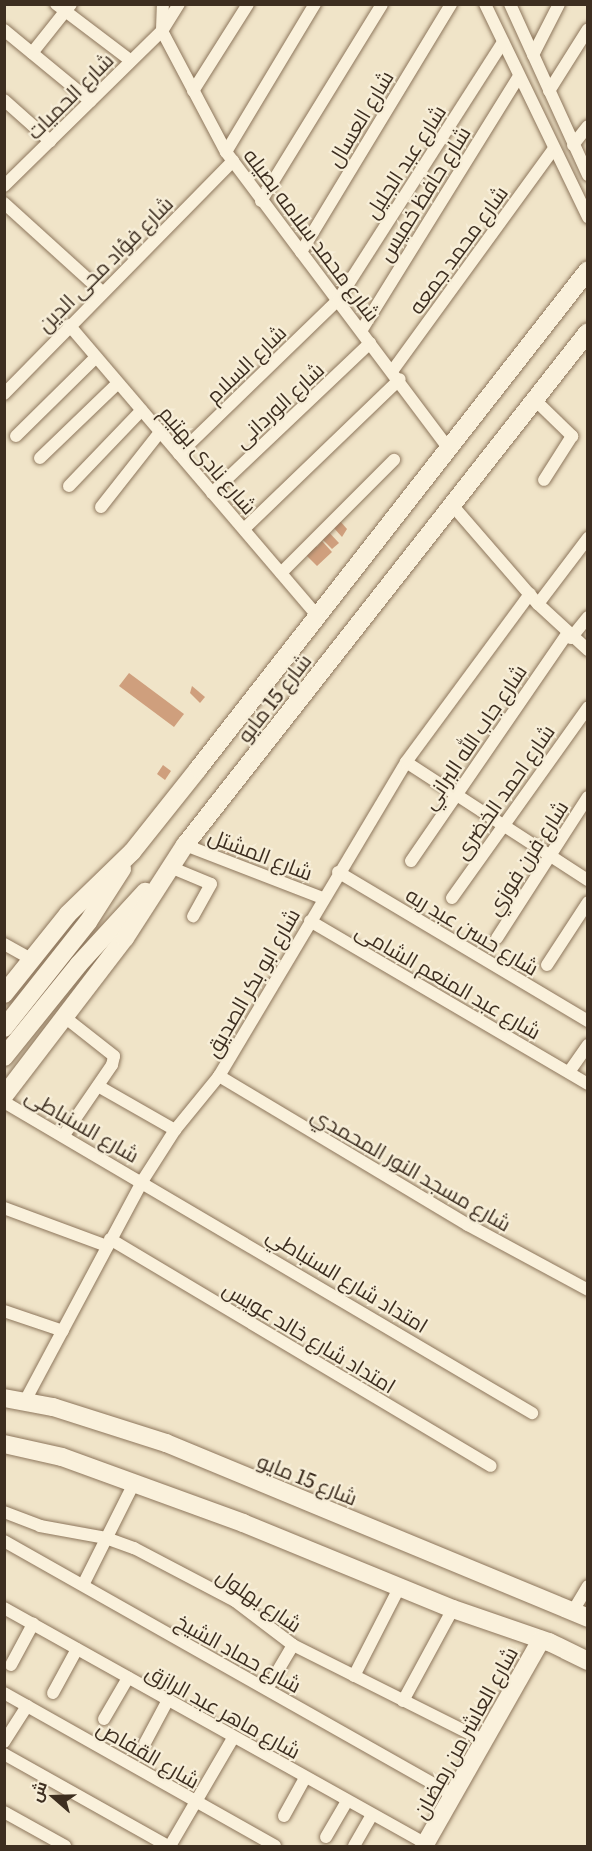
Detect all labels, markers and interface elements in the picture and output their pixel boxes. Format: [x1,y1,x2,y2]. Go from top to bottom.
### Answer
street label: شارع الحميات [20,46,118,144]
street label: شارع العسال [320,65,398,171]
street label: شارع عبد الجليل [358,99,450,223]
street label: شارع حافظ خميس [371,121,475,265]
street label: شارع محمد سلامه بصيله [240,142,386,326]
street label: شارع محمد جمعه [402,180,512,318]
street label: شارع فؤاد محى الدين [31,190,177,336]
street label: شارع السلام [200,319,290,407]
street label: شارع الوردانى [228,356,328,452]
street label: شارع نادى بهتيم [155,400,263,518]
street label: شارع 15 مايو [231,648,315,746]
street label: شارع جاب الله البراني [415,659,531,813]
street label: شارع احمد الخضرى [447,719,559,863]
street label: شارع فرن فوزي [480,795,572,919]
street label: شارع المشتل [205,822,317,884]
street label: شارع حسن عبد ربه [402,880,544,980]
street label: شارع ابو بكر الصديق [198,903,304,1061]
street label: شارع عبد المنعم الشامى [352,917,546,1043]
street label: شارع السنباطى [22,1081,144,1167]
street label: شارع مسجد النور المحمدي [308,1100,516,1236]
street label: امتداد شارع السنباطي [263,1221,433,1337]
street label: امتداد شارع خالد عويس [219,1275,401,1397]
street label: شارع 15 مايو [254,1447,362,1509]
street label: شارع بهلول [213,1561,307,1637]
street label: شارع حماد الشيخ [172,1607,306,1697]
street label: شارع العاشر من رمضان [406,1642,522,1822]
street label: شارع ماهر عبد الرازق [142,1657,306,1763]
street label: شارع القفاص [93,1714,205,1792]
north arrow [24,1767,84,1827]
text: ش [22,1777,52,1805]

